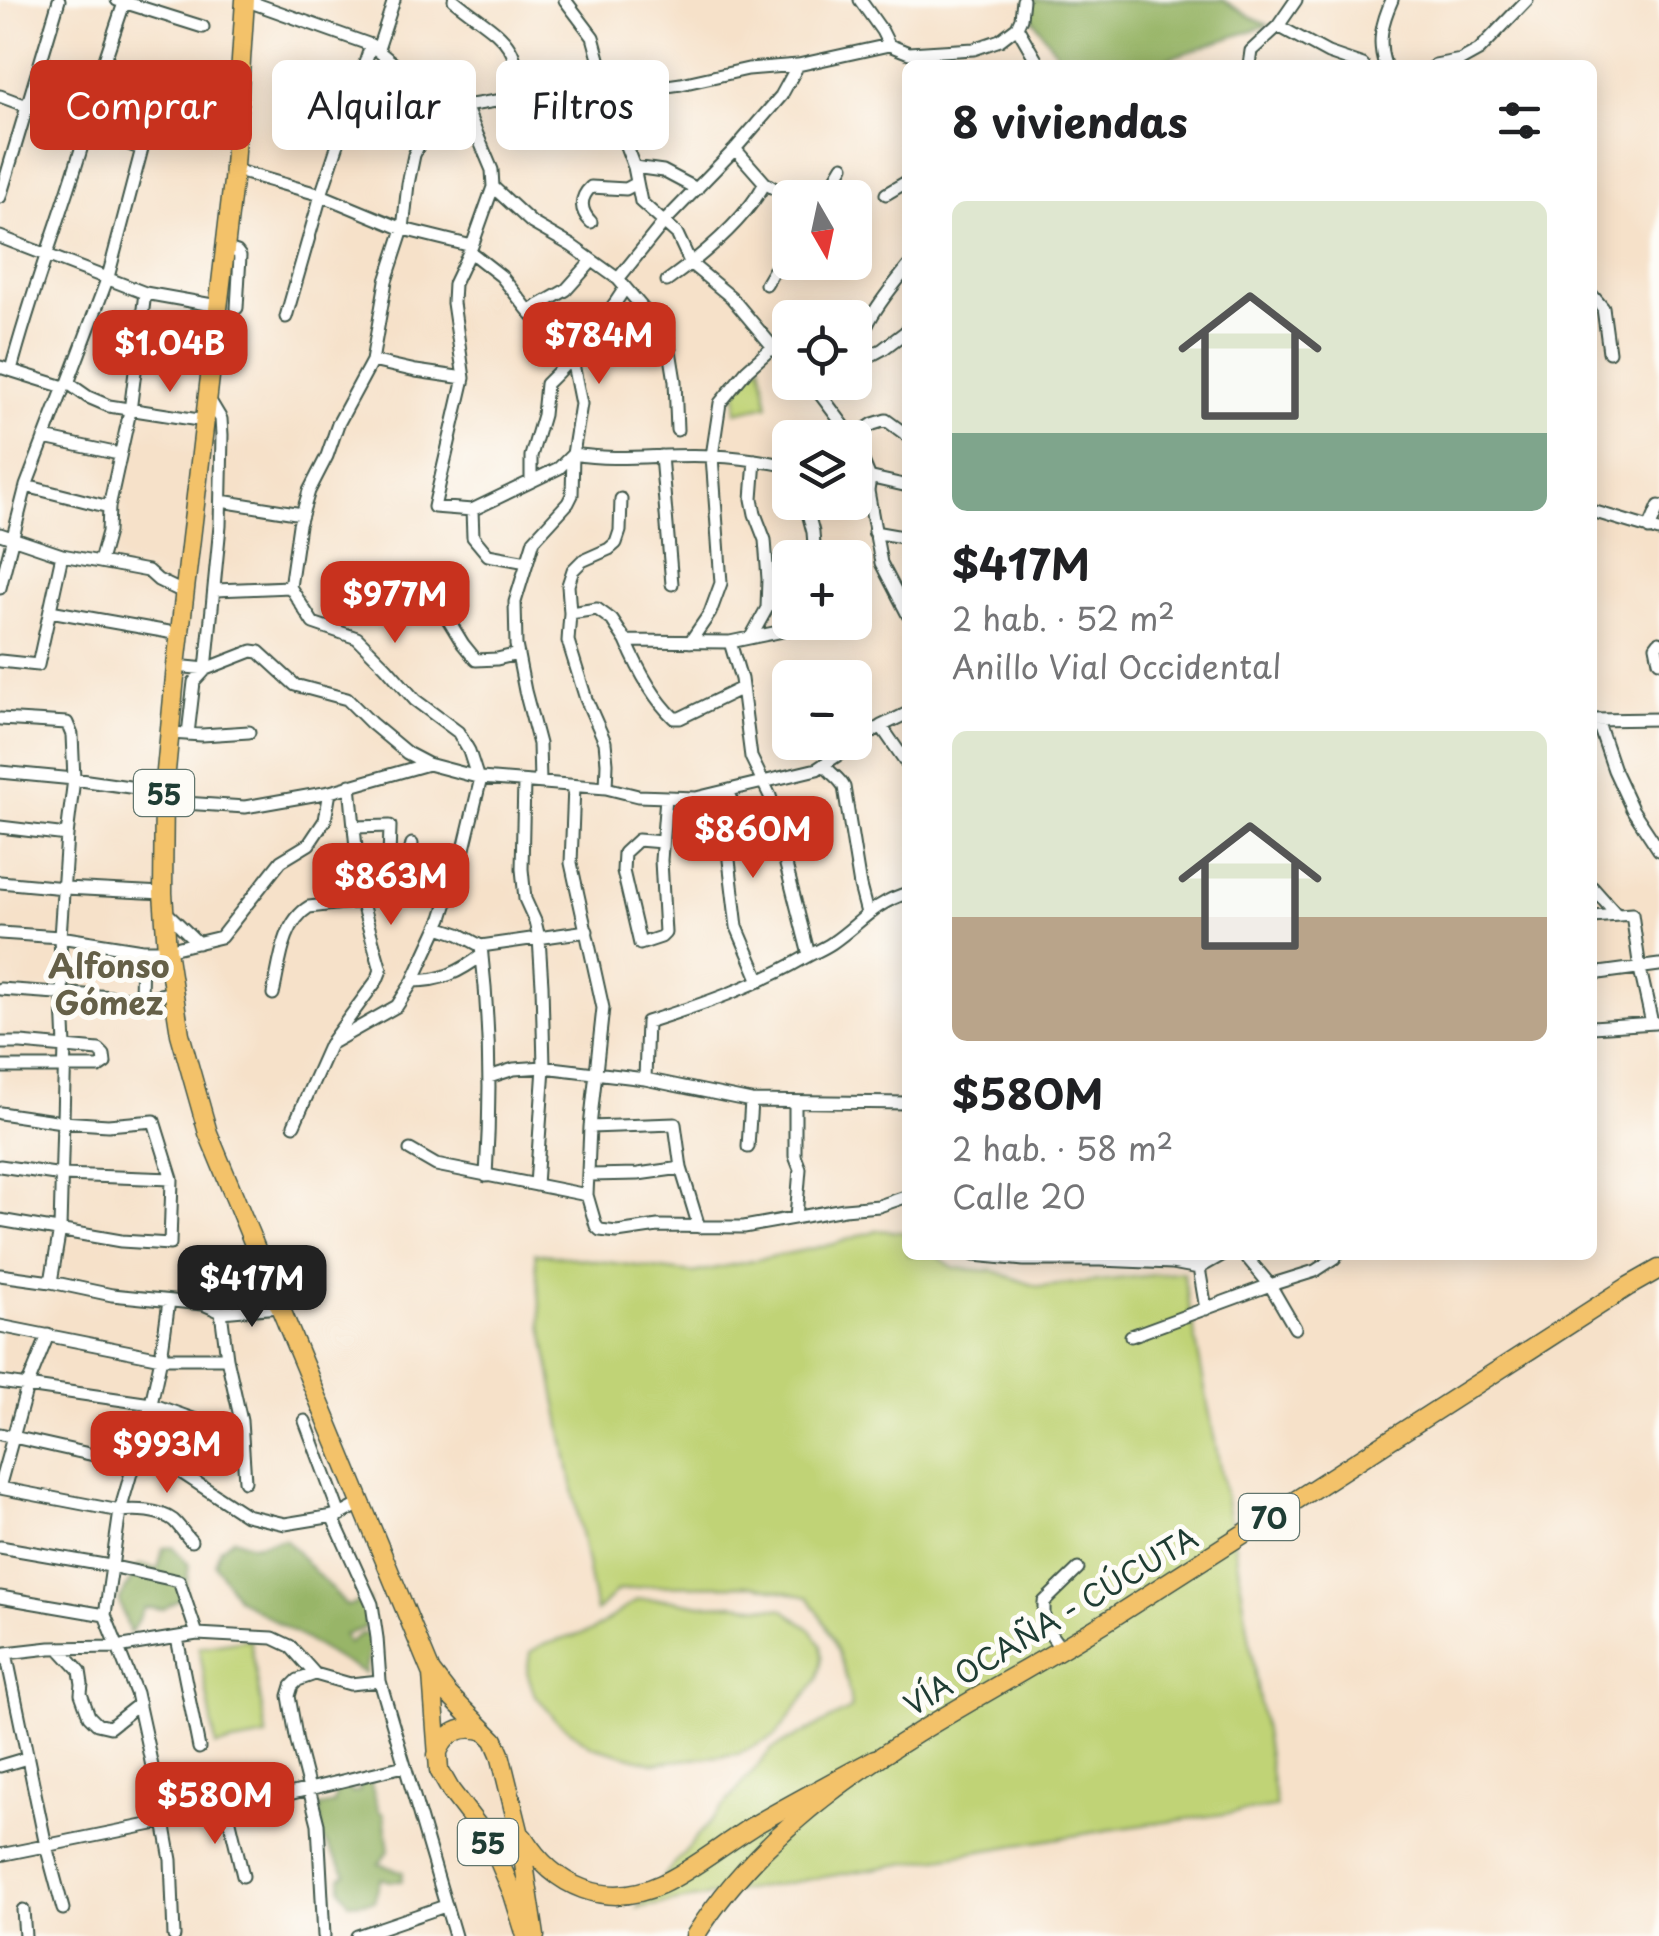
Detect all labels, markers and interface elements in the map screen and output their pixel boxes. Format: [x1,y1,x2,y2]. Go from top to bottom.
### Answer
chip: Comprar [30,60,252,150]
chip: Alquilar [272,60,476,150]
chip: Filtros [496,60,669,150]
text: 8 viviendas [952,89,1188,152]
icon: filters [1492,93,1547,148]
north arrow [772,180,872,280]
map controls [772,180,872,760]
icon: home [1160,266,1340,446]
button: locate [772,300,872,400]
pin: $784M [529,302,669,387]
pin: $1.04B [89,310,251,395]
text: $784M [545,310,653,358]
text: $1.04B [115,318,225,366]
button: layers [772,420,872,520]
text: $417M [952,531,1090,594]
button: + [772,540,872,640]
pin: $977M [325,561,465,646]
text: $977M [343,569,447,617]
text: 2 hab. · 52 m² [952,594,1175,642]
text: Anillo Vial Occidental [952,642,1281,690]
button: − [772,660,872,760]
road number: 55 [134,770,194,816]
pin: $860M [683,796,823,881]
icon: home [1160,796,1340,976]
text: $860M [695,804,811,852]
pin: $863M [321,843,461,928]
text: $863M [334,851,448,899]
district label: Alfonso Gómez [48,941,170,1026]
text: $580M [952,1061,1104,1124]
text: 2 hab. · 58 m² [952,1124,1173,1172]
text: Calle 20 [952,1172,1086,1220]
pin: $417M [182,1245,322,1330]
text: $417M [199,1253,305,1301]
pin: $993M [97,1411,237,1496]
text: $993M [113,1419,221,1467]
road number: 70 [1239,1494,1299,1540]
street label: VÍA OCAÑA - CÚCUTA [894,1514,1206,1726]
pin: $580M [145,1762,285,1847]
text: $580M [157,1770,273,1818]
road number: 55 [458,1819,518,1865]

